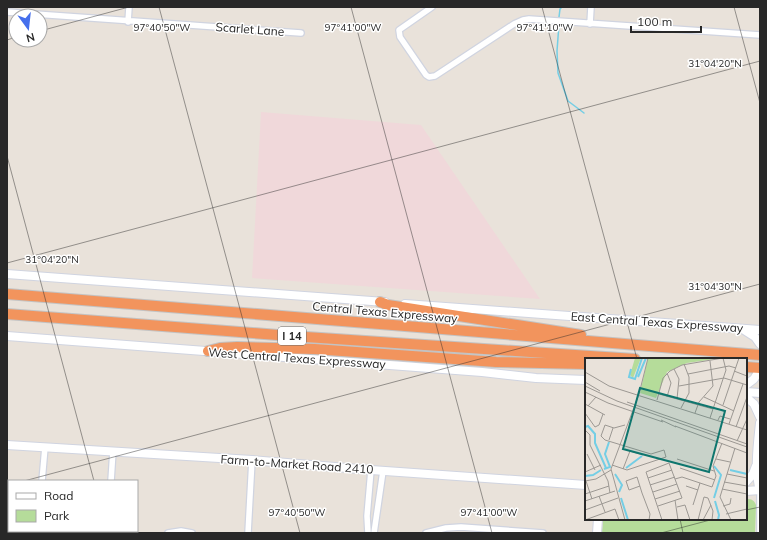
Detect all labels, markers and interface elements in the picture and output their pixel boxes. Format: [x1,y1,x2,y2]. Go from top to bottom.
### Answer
north arrow [8,8,48,48]
scale bar [631,8,701,34]
text: 100 m [637,14,672,29]
street label: Scarlet Lane [215,19,285,39]
text: 97°40'50"W [134,21,190,34]
text: 97°41'00"W [325,21,381,34]
text: 97°41'10"W [517,21,573,34]
text: N [25,30,36,45]
text: 31°04'20"N [688,57,742,70]
text: 31°04'20"N [25,253,79,266]
text: 31°04'30"N [688,280,742,293]
street label: Central Texas Expressway [312,298,459,326]
street label: East Central Texas Expressway [570,308,744,336]
road number: I 14 [278,327,306,345]
street label: West Central Texas Expressway [208,344,387,372]
inset map [585,358,747,520]
street label: Farm-to-Market Road 2410 [220,451,374,477]
legend [8,480,138,532]
text: Road [44,488,73,503]
text: 97°40'50"W [269,506,325,519]
text: 97°41'00"W [461,506,517,519]
text: Park [44,508,70,523]

